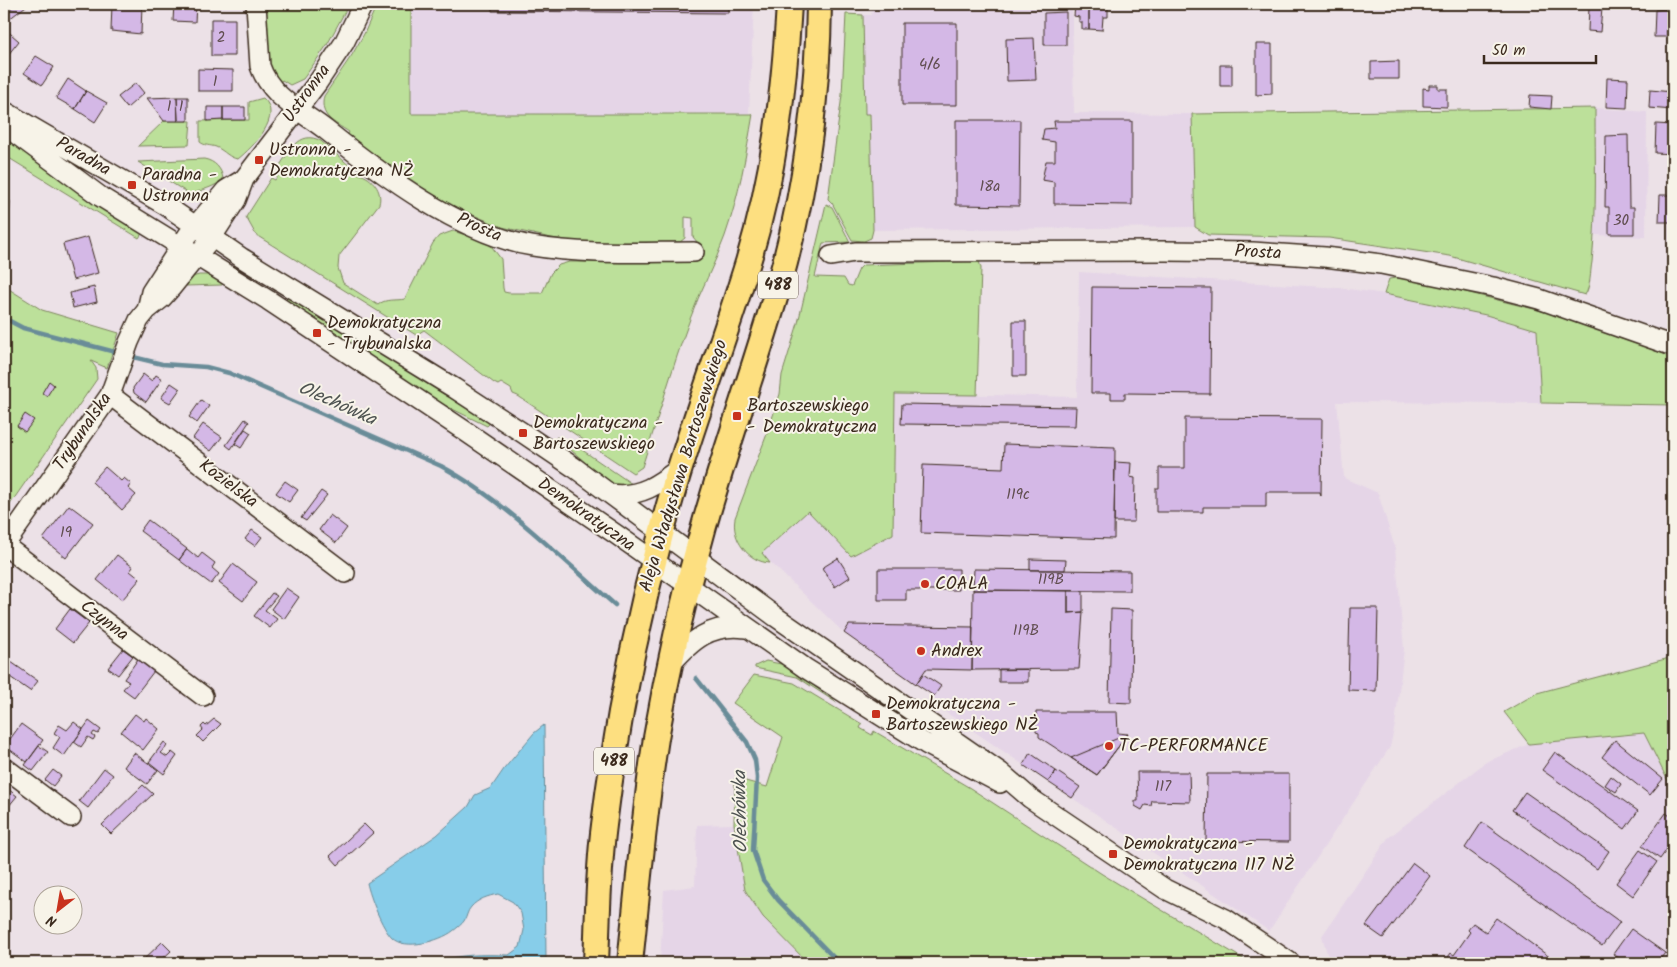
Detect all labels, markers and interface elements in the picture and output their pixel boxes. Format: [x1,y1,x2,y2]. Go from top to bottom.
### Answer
house number: 2 [217,26,225,50]
scale bar [1484,32,1597,64]
text: 50 m [1492,39,1526,63]
house number: 4/6 [919,53,941,77]
street label: Ustronna [276,58,338,130]
house number: 1 [213,70,218,94]
house number: 1 [167,95,172,119]
house number: 1 [179,95,184,119]
street label: Paradna [50,130,116,184]
place label: Ustronna - Demokratyczna NŻ [269,136,414,186]
marker: Ustronna - Demokratyczna NŻ [253,154,265,166]
place label: Paradna - Ustronna [142,161,217,211]
house number: 18a [980,175,1000,199]
marker: Paradna - Ustronna [126,179,138,191]
street label: Prosta [452,205,506,251]
house number: 30 [1613,209,1630,233]
street label: Prosta [1234,237,1282,269]
road number: 488 [758,272,798,298]
place label: Demokratyczna - Trybunalska [327,309,441,359]
marker: Demokratyczna - Trybunalska [311,327,323,339]
street label: Aleja Władysława Bartoszewskiego [632,336,736,596]
water label: Olechówka [293,373,382,435]
street label: Trybunalska [46,387,120,477]
place label: Bartoszewskiego - Demokratyczna [747,392,877,442]
place label: Demokratyczna - Bartoszewskiego [533,409,663,459]
marker: Bartoszewskiego - Demokratyczna [731,410,743,422]
marker: Demokratyczna - Bartoszewskiego [517,427,529,439]
street label: Kozielska [192,452,264,516]
street label: Demokratyczna [531,470,641,560]
house number: 119c [1006,483,1030,507]
house number: 19 [60,521,73,545]
house number: 119B [1038,568,1064,592]
place label: COALA [935,570,989,599]
marker: COALA [919,578,931,590]
street label: Czynna [73,593,135,649]
house number: 119B [1013,619,1039,643]
place label: Andrex [931,637,983,666]
marker: Andrex [915,645,927,657]
place label: Demokratyczna - Bartoszewskiego NŻ [886,690,1039,740]
marker: Demokratyczna - Bartoszewskiego NŻ [870,708,882,720]
place label: TC-PERFORMANCE [1119,732,1269,761]
marker: TC-PERFORMANCE [1103,740,1115,752]
road number: 488 [594,748,634,774]
water label: Olechówka [725,769,757,854]
house number: 117 [1155,775,1172,799]
place label: Demokratyczna - Demokratyczna 117 NŻ [1123,830,1295,880]
marker: Demokratyczna - Demokratyczna 117 NŻ [1107,848,1119,860]
north arrow [32,884,82,934]
text: N [42,908,61,932]

